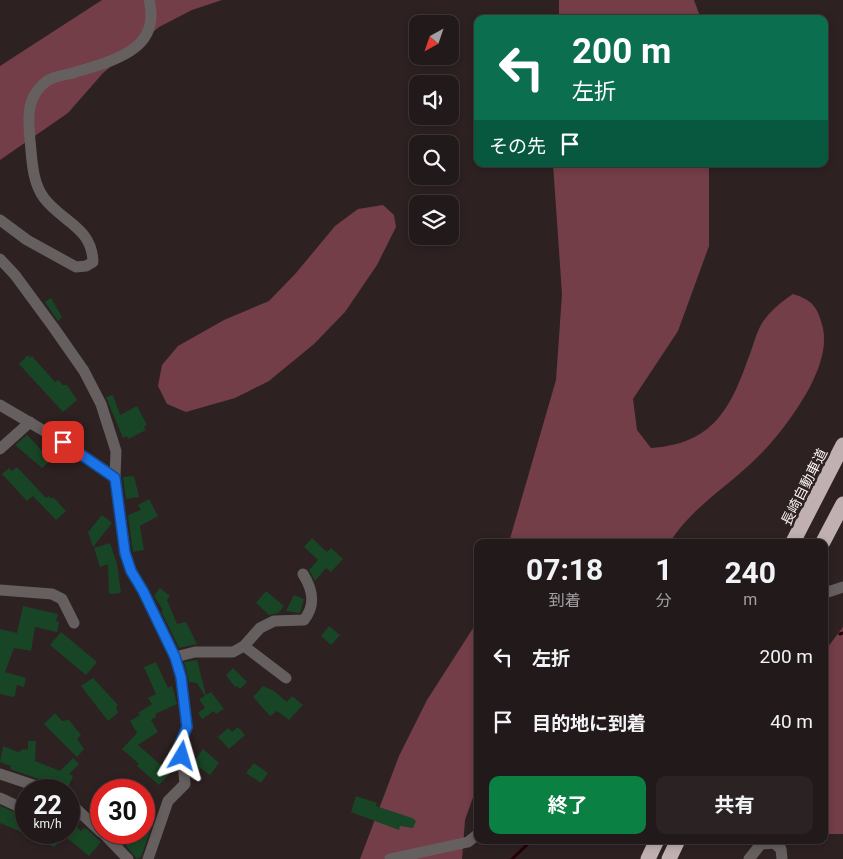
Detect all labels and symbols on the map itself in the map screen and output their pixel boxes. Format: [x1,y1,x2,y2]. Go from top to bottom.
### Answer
north arrow [409,15,459,65]
pin [42,421,84,463]
street label: 長崎自動車道 [778,446,830,528]
position arrow [155,729,207,781]
speed limit sign: 30 [90,779,155,844]

